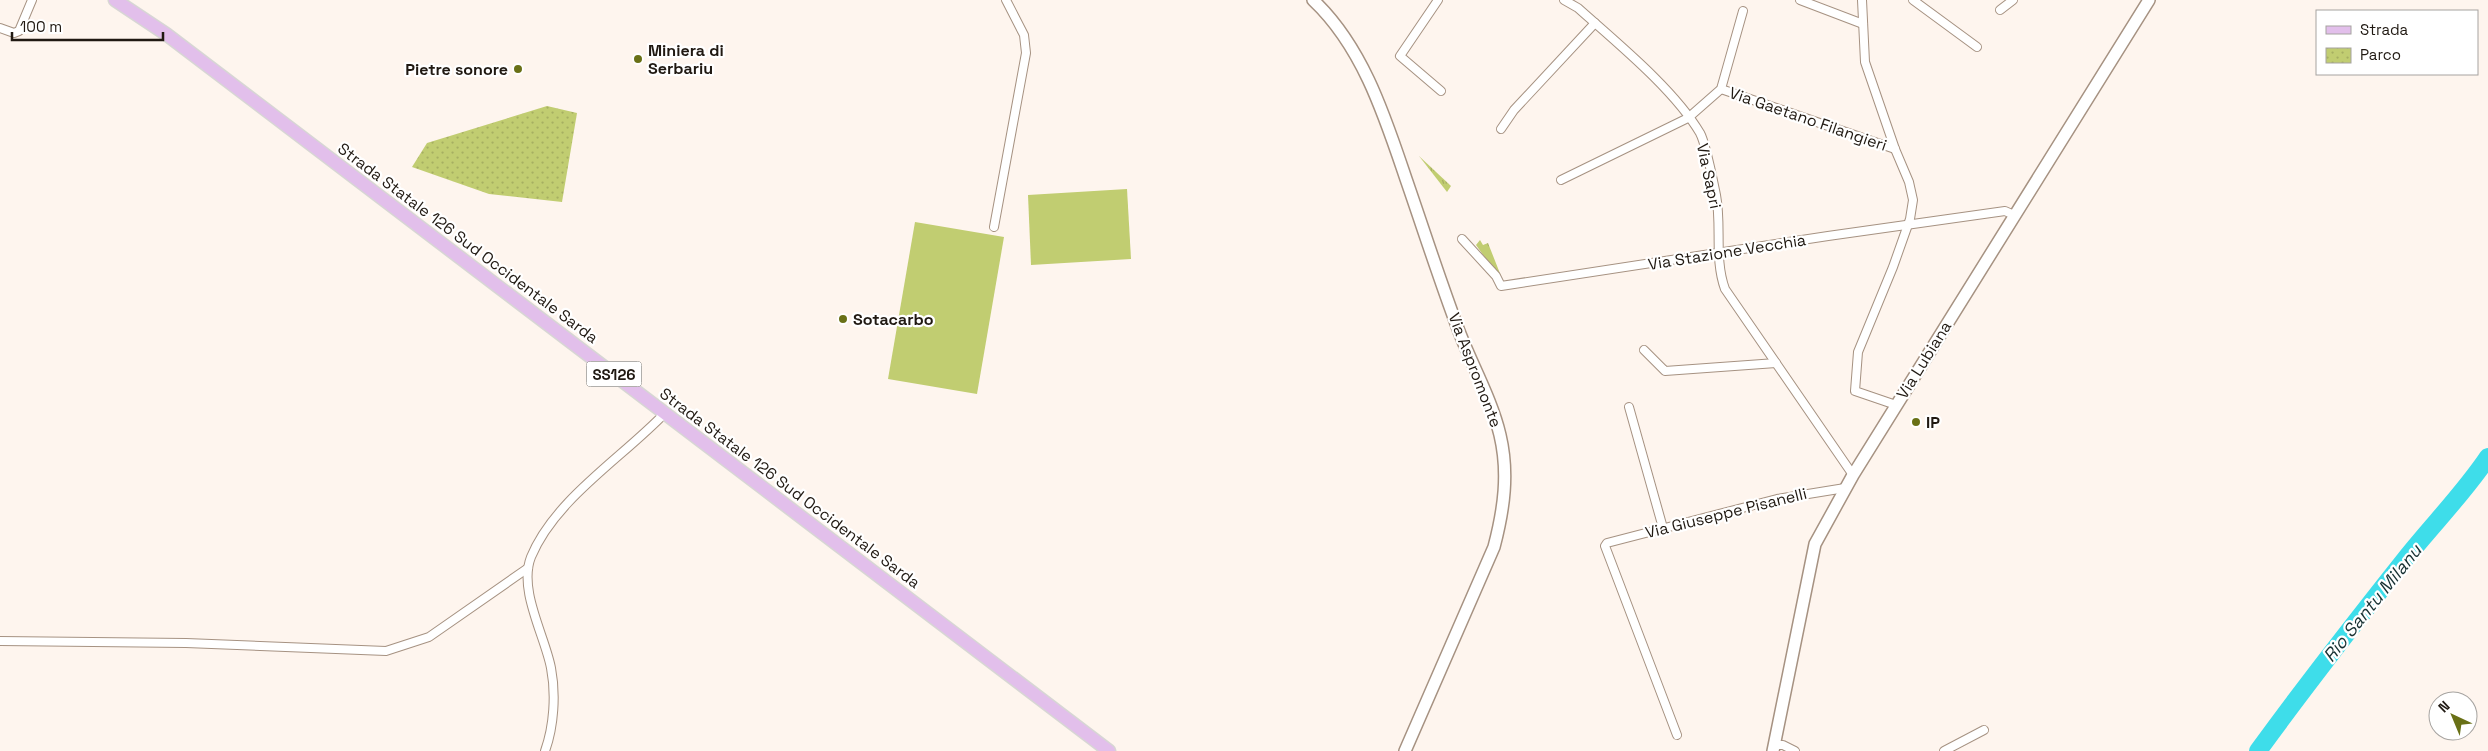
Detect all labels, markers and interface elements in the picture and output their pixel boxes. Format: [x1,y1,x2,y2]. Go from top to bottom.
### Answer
scale bar [12,10,164,42]
legend [2316,10,2478,75]
text: 100 m [20,17,62,36]
text: Strada [2360,20,2409,39]
place label: Miniera di Serbariu [648,40,724,79]
text: Parco [2360,45,2401,64]
marker: Miniera di Serbariu [632,53,644,65]
place label: Pietre sonore [405,59,508,80]
marker: Pietre sonore [512,63,524,75]
street label: Via Gaetano Filangieri [1726,82,1890,156]
street label: Strada Statale 126 Sud Occidentale Sarda [334,138,602,348]
street label: Via Sapri [1692,141,1726,211]
street label: Via Stazione Vecchia [1647,229,1807,275]
place label: Sotacarbo [853,309,934,330]
street label: Via Aspromonte [1443,310,1507,430]
marker: Sotacarbo [837,313,849,325]
street label: Via Lubiana [1892,317,1956,403]
road number: SS126 [586,362,642,386]
street label: Strada Statale 126 Sud Occidentale Sarda [656,383,924,593]
place label: IP [1926,412,1940,433]
marker: IP [1910,416,1922,428]
street label: Via Giuseppe Pisanelli [1643,483,1809,543]
water label: Rio Santu Milanu [2318,539,2427,666]
north arrow [2428,691,2478,741]
text: N [2434,697,2454,716]

